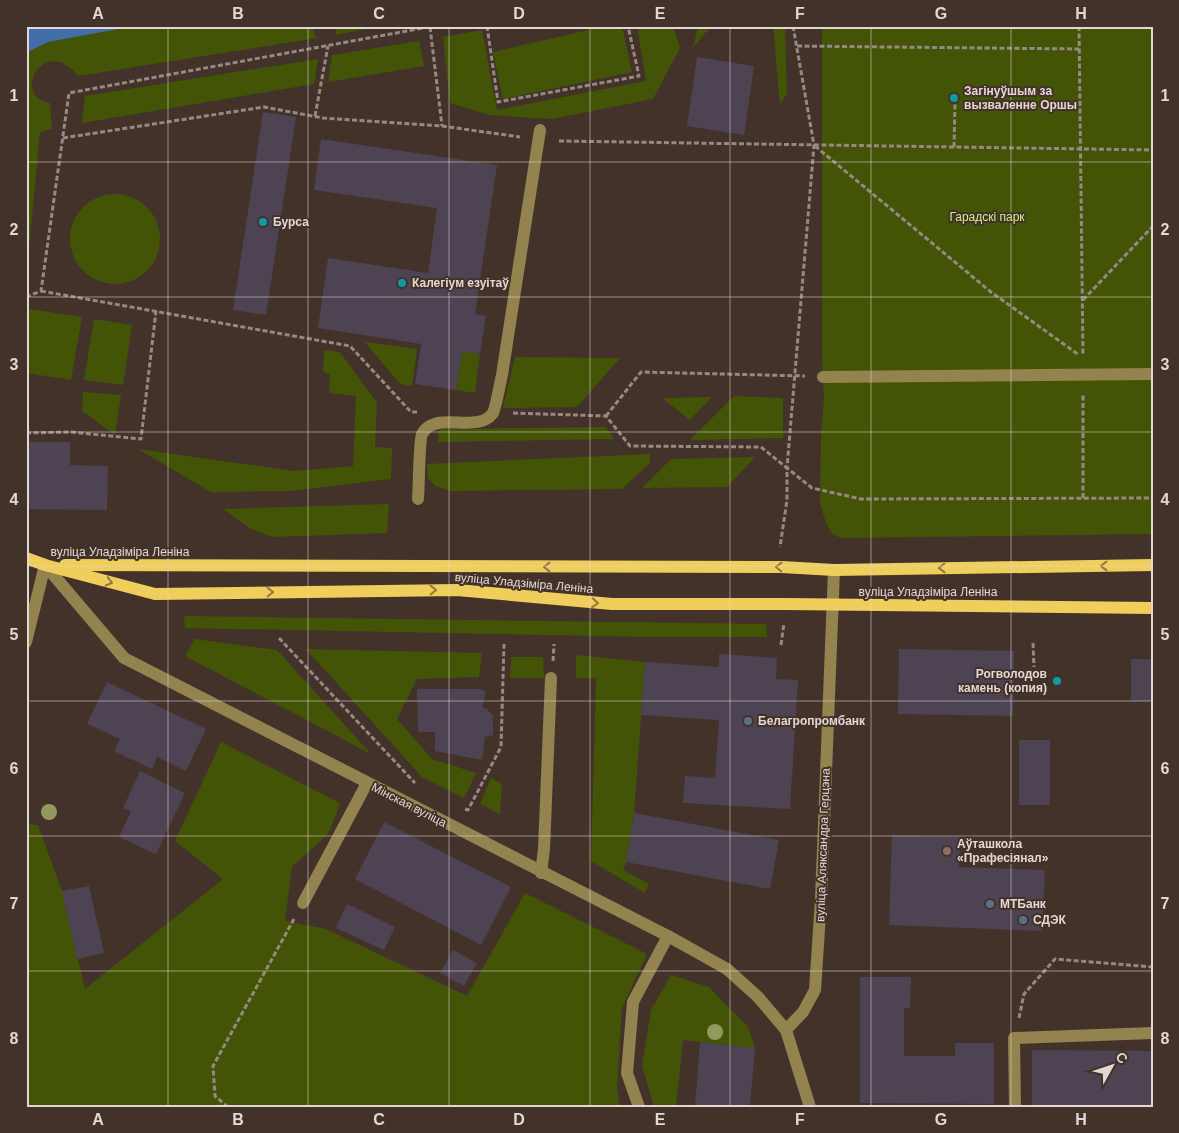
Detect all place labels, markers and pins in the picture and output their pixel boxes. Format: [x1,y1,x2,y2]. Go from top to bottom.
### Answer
place label: Загінуўшым за вызваленне Оршы [964,84,1077,112]
marker: Загінуўшым за вызваленне Оршы [948,92,960,104]
place label: Бурса [273,215,309,229]
marker: Бурса [257,216,269,228]
place label: Калегіум езуітаў [412,276,509,290]
marker: Калегіум езуітаў [396,277,408,289]
place label: Рогволодов камень (копия) [958,667,1047,695]
marker: Рогволодов камень (копия) [1051,675,1063,687]
place label: Белагропромбанк [758,714,866,728]
marker: Белагропромбанк [742,715,754,727]
place label: Аўташкола «Прафесіянал» [957,837,1049,865]
marker: Аўташкола «Прафесіянал» [941,845,953,857]
place label: МТБанк [1000,897,1047,911]
marker: МТБанк [984,898,996,910]
place label: СДЭК [1033,913,1067,927]
marker: СДЭК [1017,914,1029,926]

